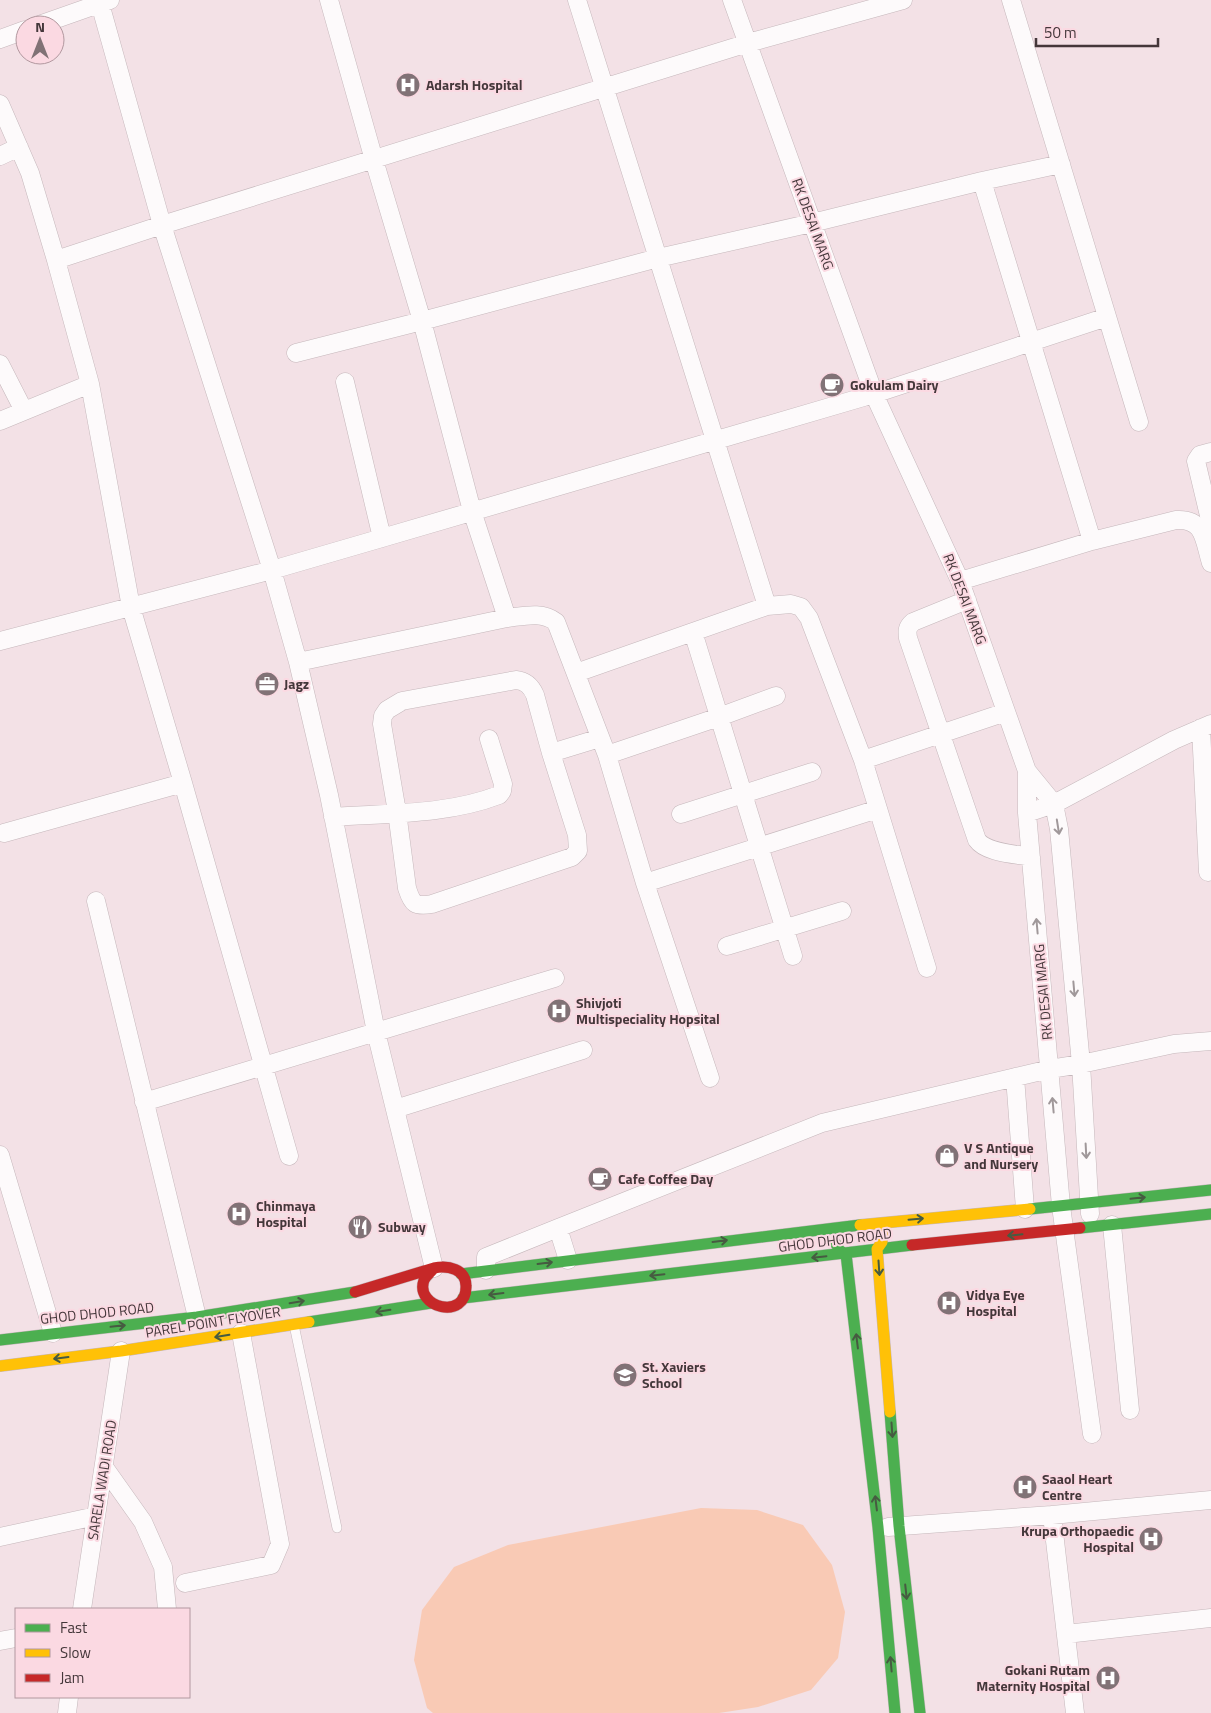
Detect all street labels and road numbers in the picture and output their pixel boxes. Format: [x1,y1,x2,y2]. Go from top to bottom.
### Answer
street label: RK DESAI MARG [787,175,840,273]
street label: RK DESAI MARG [938,550,992,647]
street label: RK DESAI MARG [1028,943,1057,1041]
street label: GHOD DHOD ROAD [777,1222,893,1257]
street label: GHOD DHOD ROAD [39,1296,155,1329]
street label: PAREL POINT FLYOVER [144,1300,282,1343]
street label: SARELA WADI ROAD [82,1418,121,1541]

